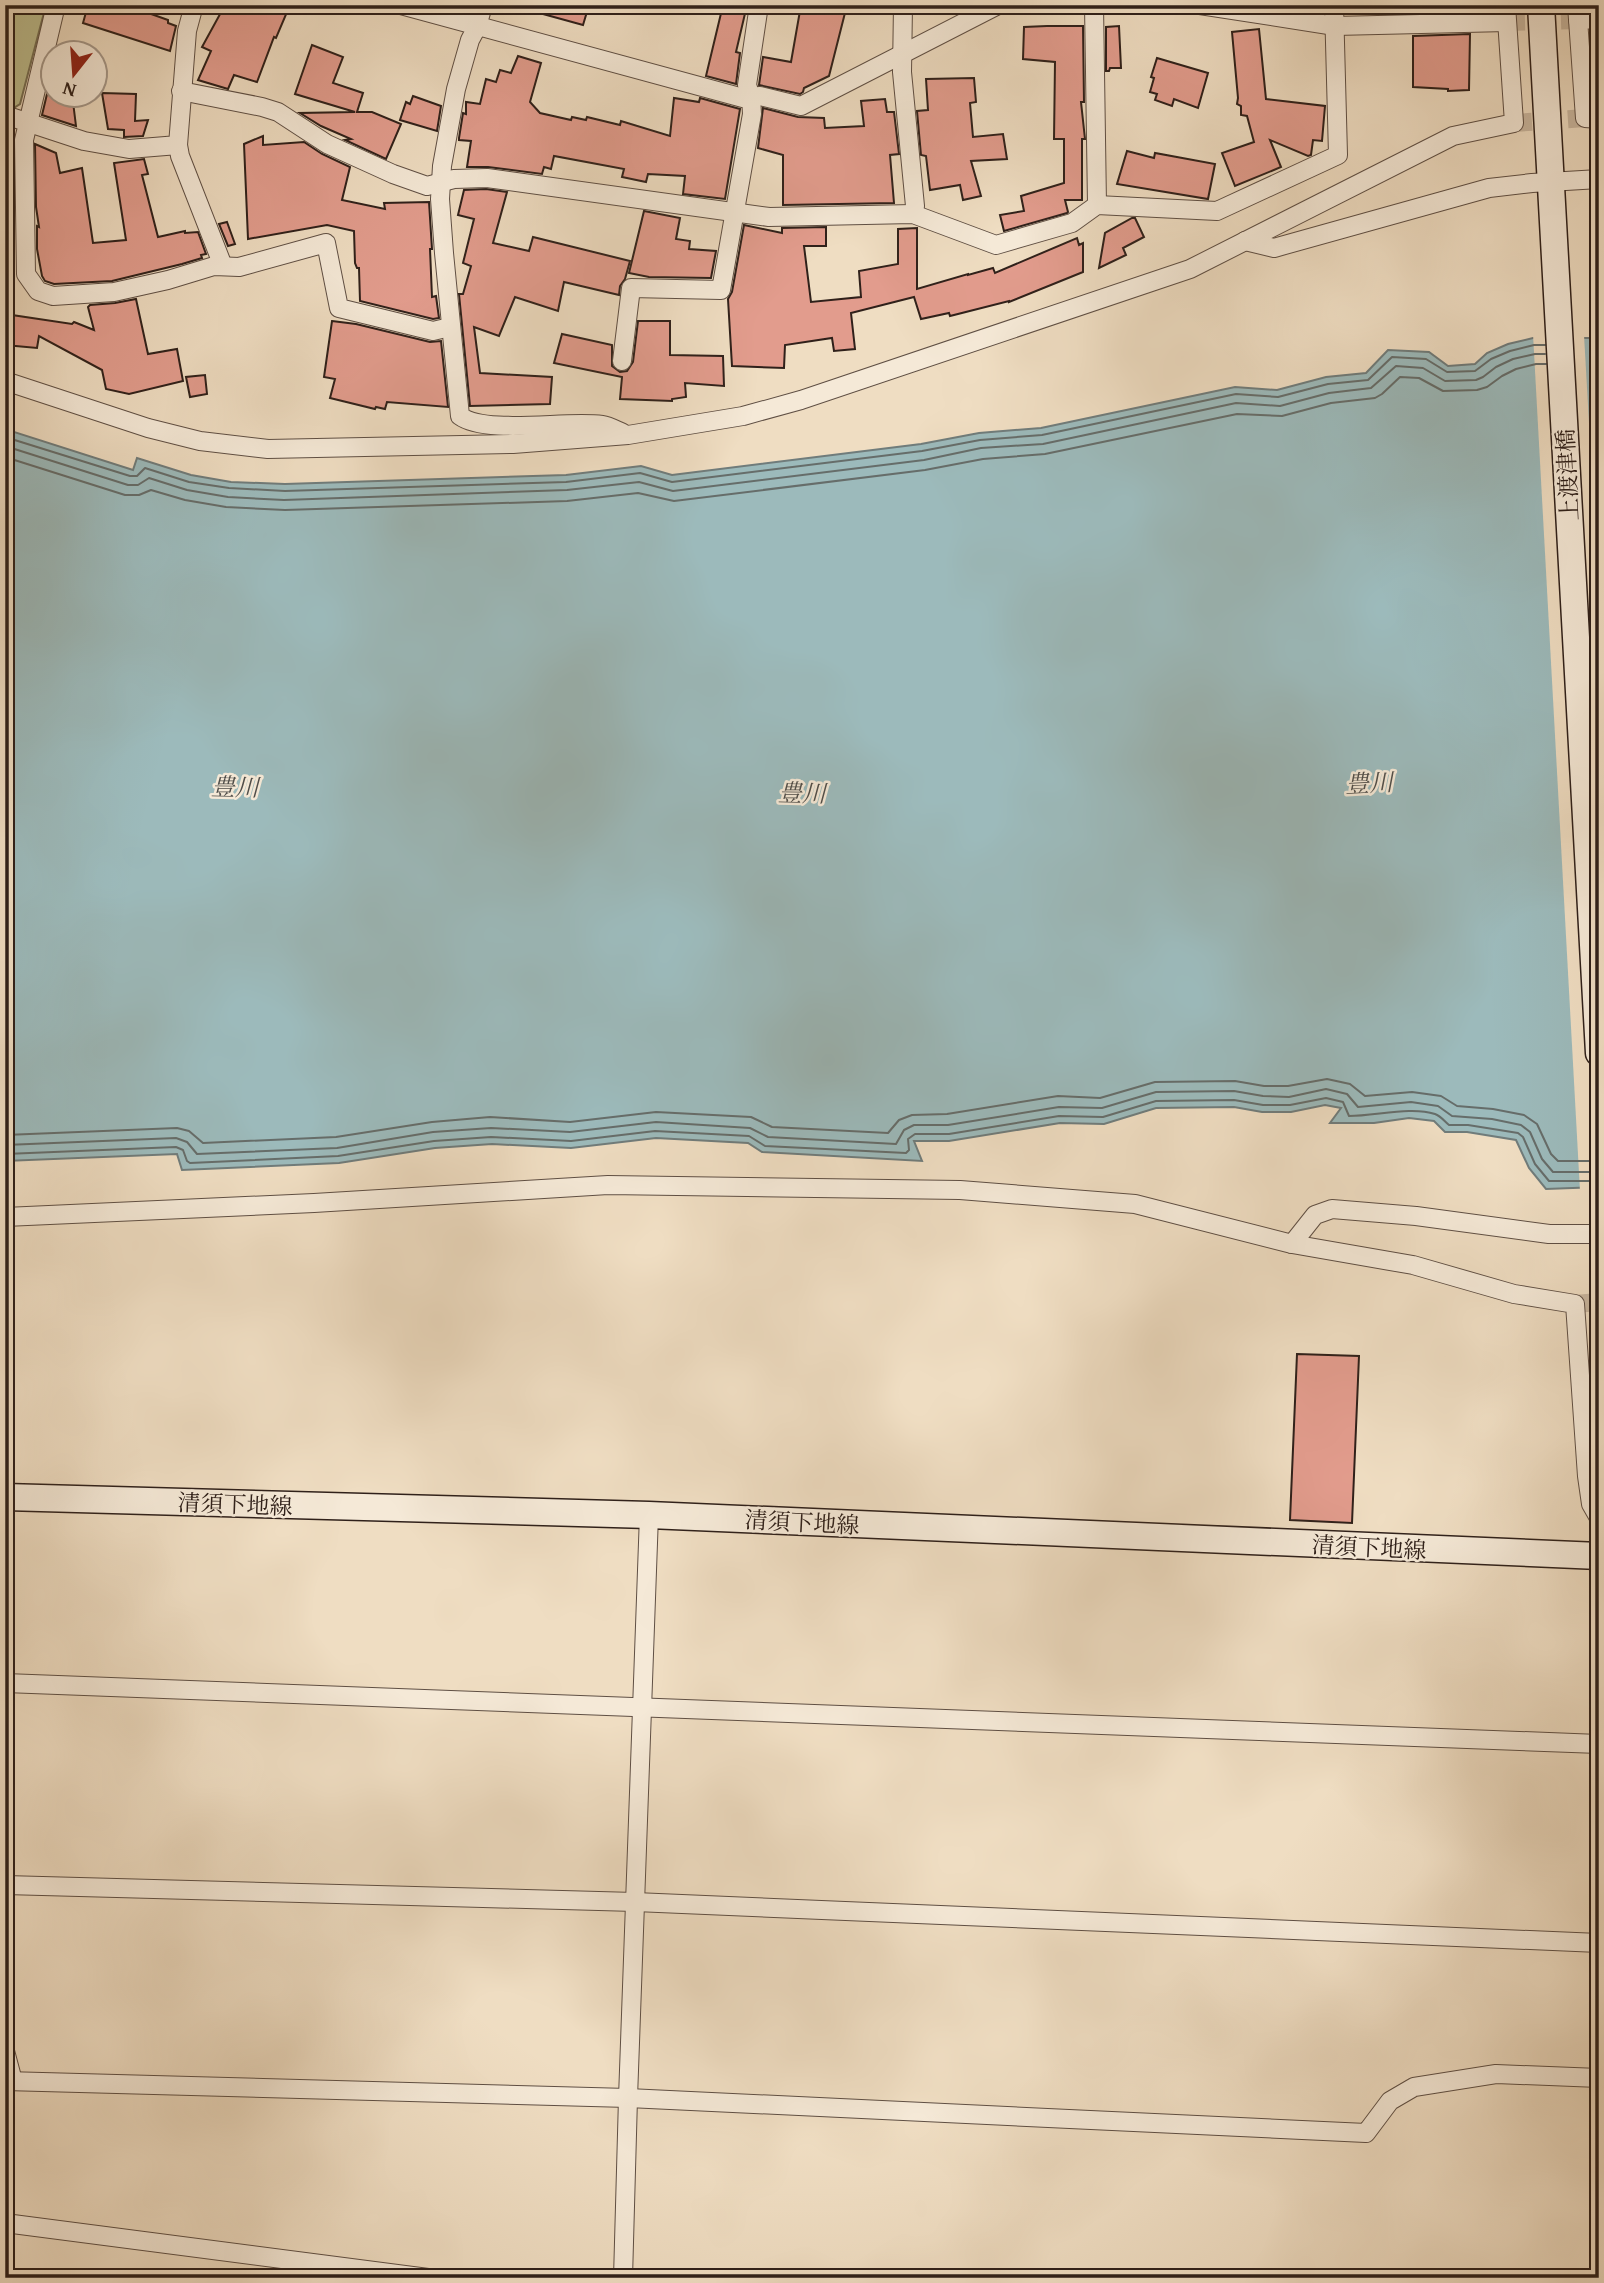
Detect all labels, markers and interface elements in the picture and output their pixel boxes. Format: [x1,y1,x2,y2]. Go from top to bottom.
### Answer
north arrow [38,38,108,108]
text: N [59,75,79,106]
street label: 上渡津橋 [1548,428,1586,522]
water label: 豊川 [1344,764,1397,802]
water label: 豊川 [211,769,262,805]
water label: 豊川 [778,775,829,811]
street label: 清須下地線 [177,1486,293,1522]
street label: 清須下地線 [744,1503,860,1541]
street label: 清須下地線 [1311,1528,1427,1566]

